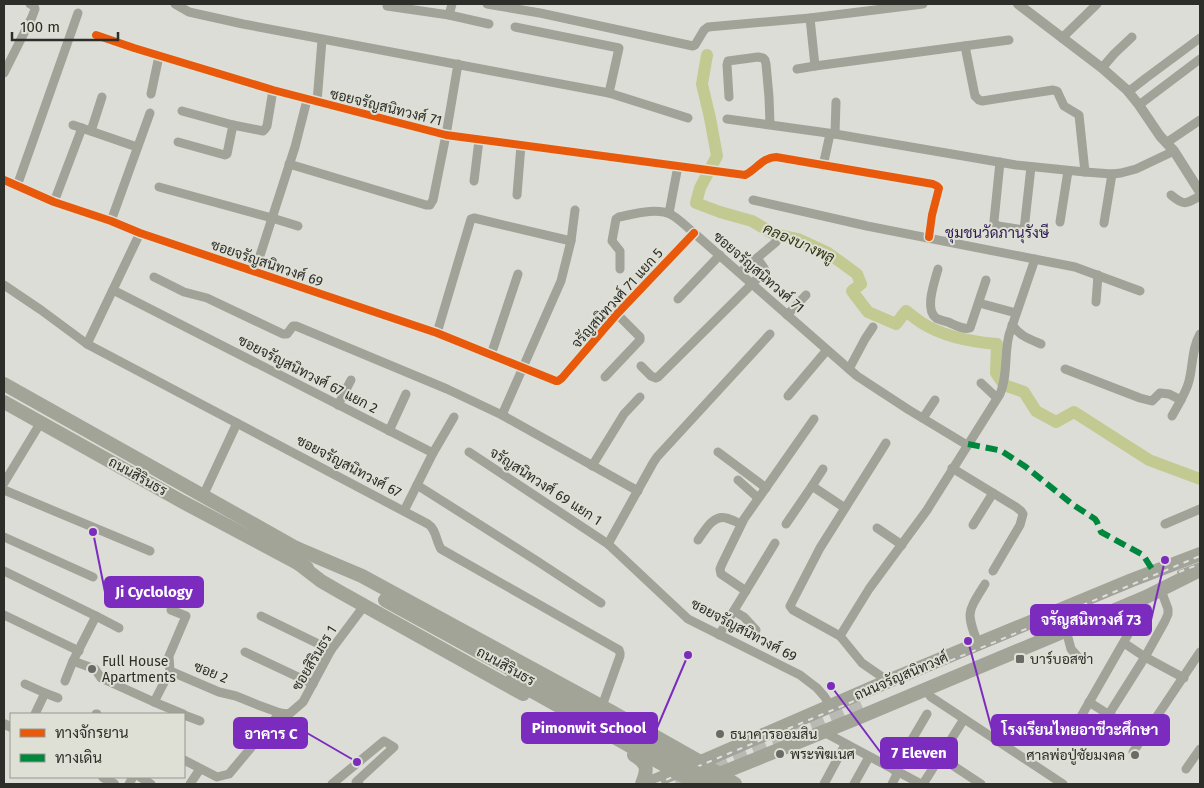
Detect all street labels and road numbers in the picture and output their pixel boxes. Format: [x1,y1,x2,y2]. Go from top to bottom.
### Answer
street label: ซอยจรัญสนิทวงศ์ 71 [328,84,444,130]
street label: ซอยจรัญสนิทวงศ์ 71 [710,227,808,317]
street label: ซอยจรัญสนิทวงศ์ 69 [209,235,325,291]
street label: จรัญสนิทวงศ์ 71 แยก 5 [567,244,667,352]
street label: ซอยจรัญสนิทวงศ์ 67 แยก 2 [235,331,381,417]
street label: ซอยจรัญสนิทวงศ์ 67 [293,431,405,501]
street label: จรัญสนิทวงศ์ 69 แยก 1 [486,443,606,529]
street label: ถนนสิรินธร [106,453,170,500]
street label: ซอยจรัญสนิทวงศ์ 69 [688,594,800,666]
street label: ซอยสิรินธร 1 [288,623,340,694]
street label: ถนนสิรินธร [474,643,538,690]
street label: ถนนจรัญสนิทวงศ์ [851,648,951,704]
street label: ซอย 2 [191,658,231,687]

